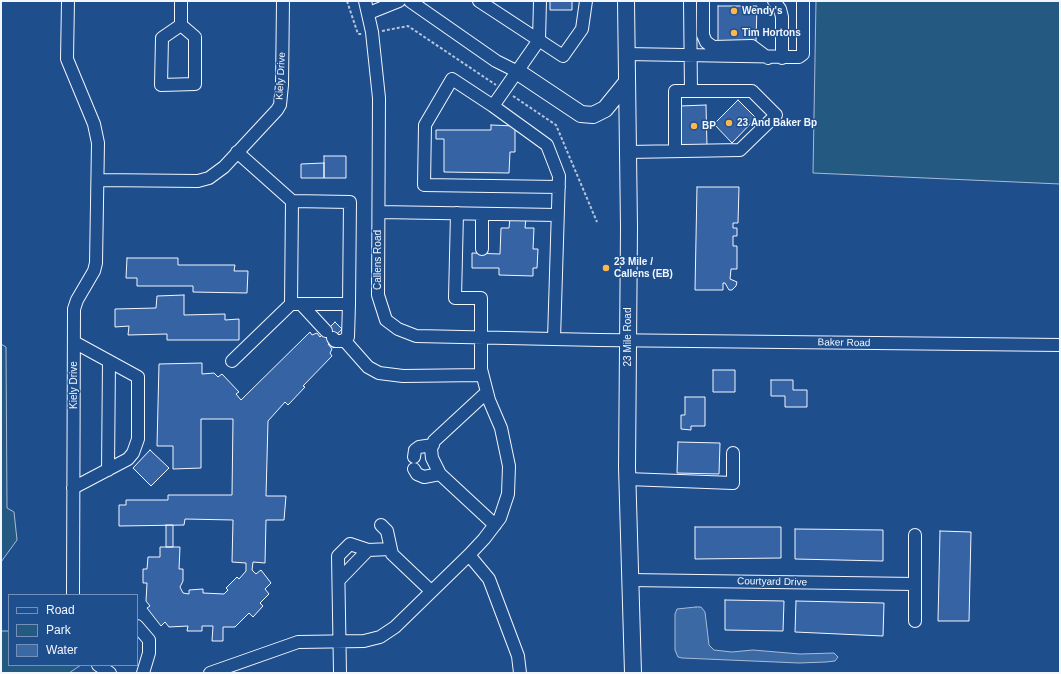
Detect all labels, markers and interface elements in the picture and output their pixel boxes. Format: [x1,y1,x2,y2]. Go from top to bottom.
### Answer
place label: Wendy's [742,5,783,17]
marker: Wendy's [729,6,739,16]
place label: Tim Hortons [742,27,801,39]
marker: Tim Hortons [729,28,739,38]
street label: Kiely Drive [274,52,288,100]
place label: 23 And Baker Bp [737,117,817,129]
marker: 23 And Baker Bp [724,118,734,128]
place label: BP [702,120,716,132]
marker: BP [689,121,699,131]
street label: Callens Road [372,230,384,290]
place label: 23 Mile / Callens (EB) [614,256,673,280]
marker: 23 Mile / Callens (EB) [601,263,611,273]
street label: 23 Mile Road [622,308,634,366]
street label: Baker Road [817,337,871,349]
street label: Kiely Drive [68,361,80,409]
street label: Courtyard Drive [737,575,807,589]
legend [8,594,138,666]
text: Road [46,603,75,617]
text: Park [46,623,71,637]
text: Water [46,643,78,657]

